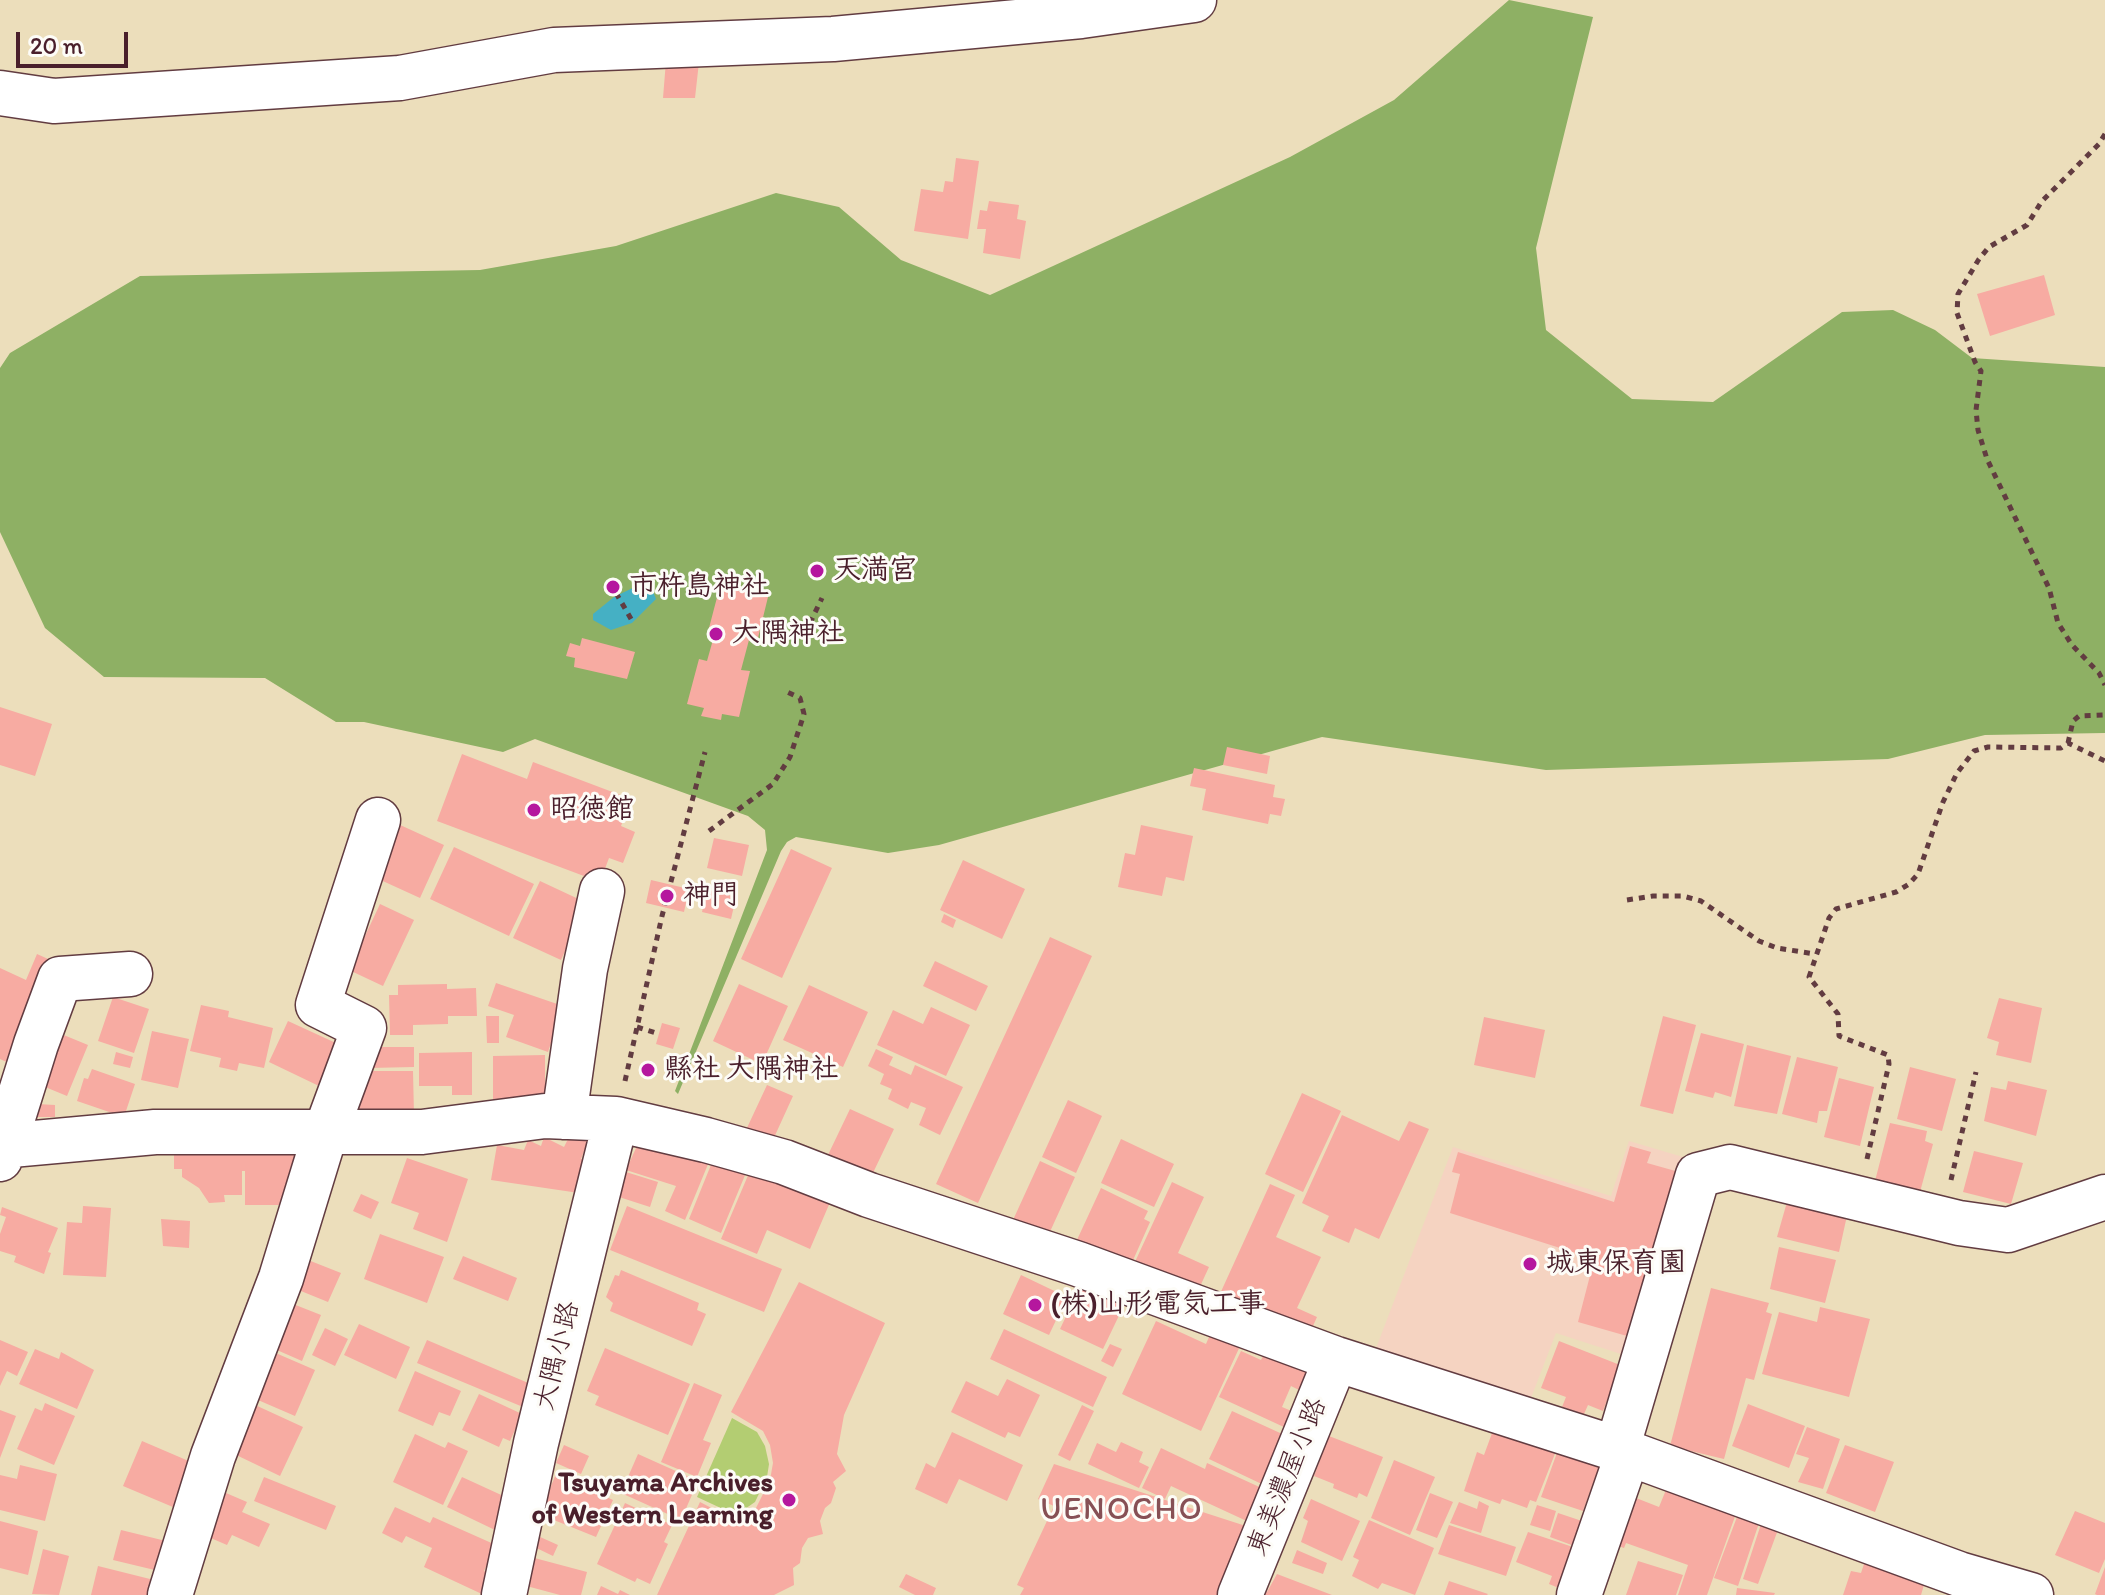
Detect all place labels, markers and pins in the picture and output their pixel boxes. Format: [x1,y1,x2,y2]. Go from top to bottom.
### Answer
place label: 天満宮 [833,554,917,588]
marker: 天満宮 [808,562,826,580]
place label: 市杵島神社 [629,570,769,604]
marker: 市杵島神社 [604,578,622,596]
place label: 大隅神社 [732,617,844,651]
marker: 大隅神社 [707,625,725,643]
place label: 昭徳館 [550,793,634,827]
marker: 昭徳館 [525,801,543,819]
place label: 神門 [683,879,739,913]
marker: 神門 [658,887,676,905]
place label: 縣社 大隅神社 [664,1053,838,1087]
marker: 縣社 大隅神社 [639,1061,657,1079]
place label: 城東保育園 [1546,1247,1686,1281]
marker: 城東保育園 [1521,1255,1539,1273]
place label: (株)山形電気工事 [1051,1288,1265,1322]
marker: (株)山形電気工事 [1026,1296,1044,1314]
place label: Tsuyama Archives of Western Learning [531,1467,773,1533]
marker: Tsuyama Archives of Western Learning [780,1491,798,1509]

